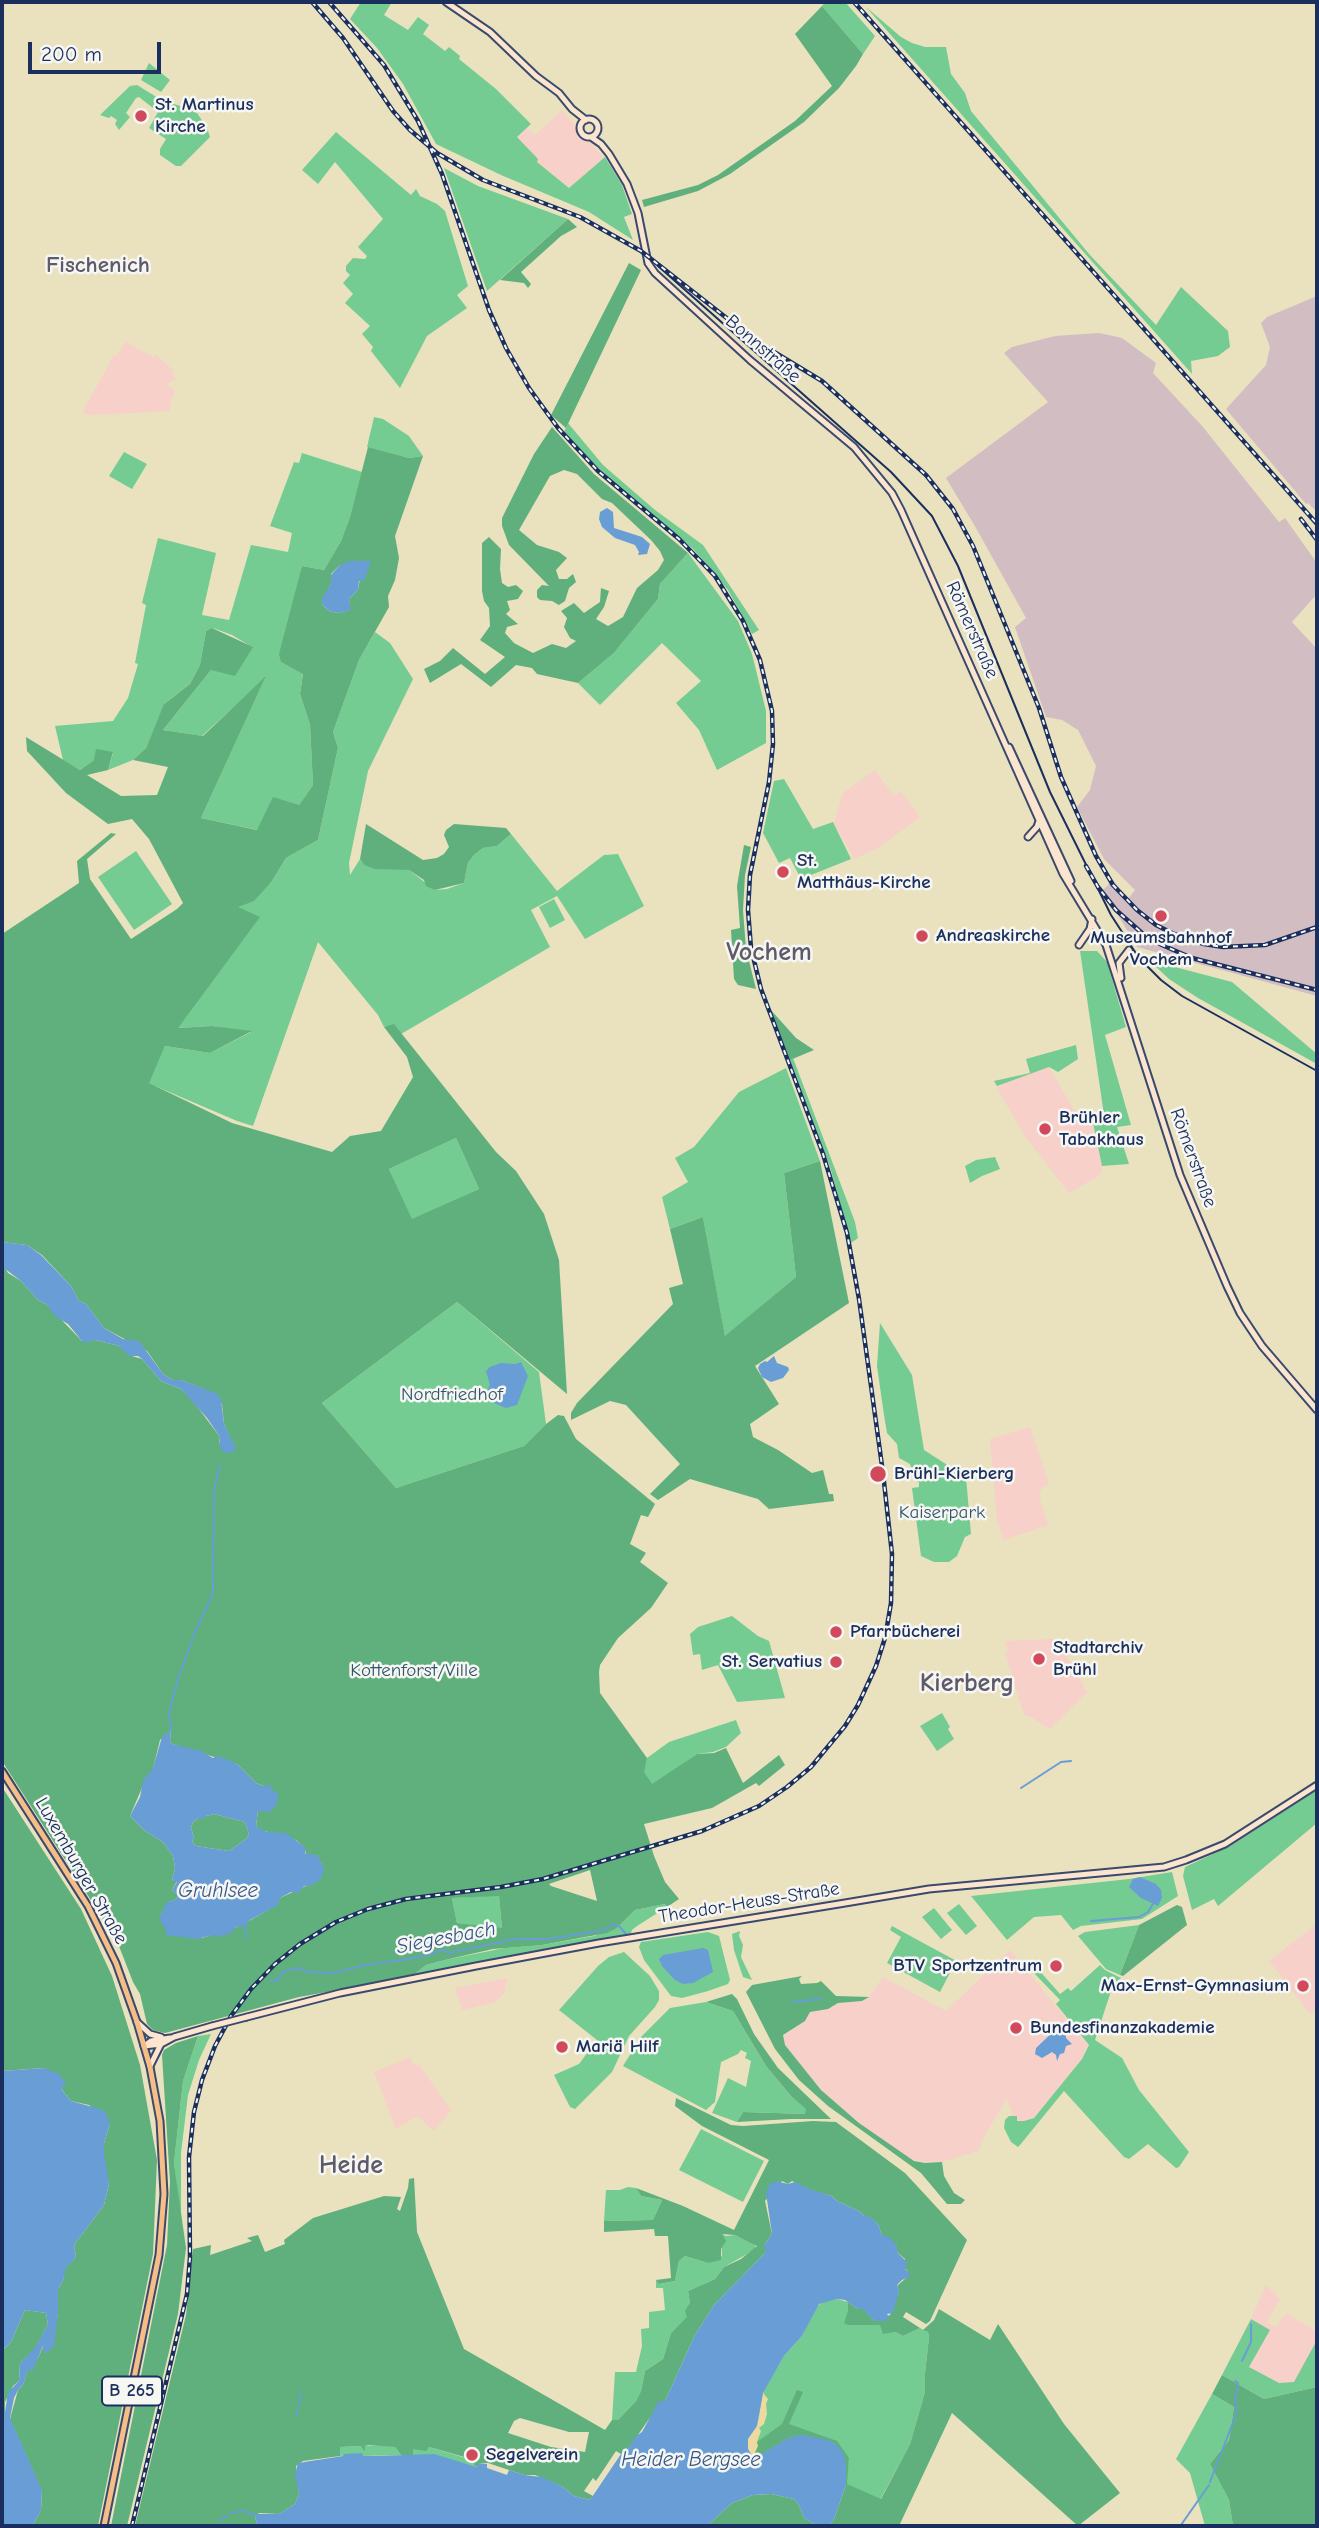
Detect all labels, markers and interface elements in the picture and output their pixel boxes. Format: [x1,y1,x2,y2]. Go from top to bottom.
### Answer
scale bar [32,28,164,72]
text: 200 m [41,42,102,66]
place label: St. Martinus Kirche [155,94,254,138]
marker: St. Martinus Kirche [133,108,149,124]
district label: Fischenich [46,251,150,279]
street label: Bonnstraße [721,310,805,388]
street label: Römerstraße [940,578,1004,682]
place label: St. Matthäus-Kirche [797,850,930,894]
marker: St. Matthäus-Kirche [775,864,791,880]
marker: Museumsbahnhof Vochem [1153,908,1169,924]
place label: Andreaskirche [936,925,1050,947]
place label: Museumsbahnhof Vochem [1090,927,1232,971]
marker: Andreaskirche [914,928,930,944]
district label: Vochem [726,937,812,969]
street label: Römerstraße [1165,1105,1221,1211]
place label: Brühler Tabakhaus [1059,1107,1144,1151]
marker: Brühler Tabakhaus [1037,1121,1053,1137]
park label: Nordfriedhof [401,1384,503,1406]
place label: Brühl-Kierberg [894,1463,1014,1485]
marker: Brühl-Kierberg [868,1464,888,1484]
park label: Kaiserpark [899,1502,985,1524]
place label: Pfarrbücherei [850,1621,960,1643]
marker: Pfarrbücherei [828,1624,844,1640]
place label: Stadtarchiv Brühl [1053,1637,1143,1681]
place label: St. Servatius [722,1651,822,1673]
marker: Stadtarchiv Brühl [1031,1651,1047,1667]
marker: St. Servatius [828,1654,844,1670]
park label: Kottenforst/Ville [350,1660,478,1682]
district label: Kierberg [920,1668,1014,1700]
street label: Luxemburger Straße [30,1794,132,1948]
street label: Theodor-Heuss-Straße [657,1877,841,1929]
water label: Gruhlsee [178,1878,258,1904]
water label: Siegesbach [394,1916,498,1960]
place label: BTV Sportzentrum [893,1955,1042,1977]
marker: BTV Sportzentrum [1048,1958,1064,1974]
place label: Max-Ernst-Gymnasium [1101,1975,1289,1997]
marker: Max-Ernst-Gymnasium [1295,1978,1311,1994]
place label: Bundesfinanzakademie [1030,2017,1214,2039]
marker: Bundesfinanzakademie [1008,2020,1024,2036]
place label: Mariä Hilf [576,2036,658,2058]
marker: Mariä Hilf [554,2039,570,2055]
district label: Heide [319,2150,383,2182]
road number: B 265 [102,2376,162,2406]
place label: Segelverein [486,2444,578,2466]
marker: Segelverein [464,2447,480,2463]
water label: Heider Bergsee [621,2447,761,2473]

